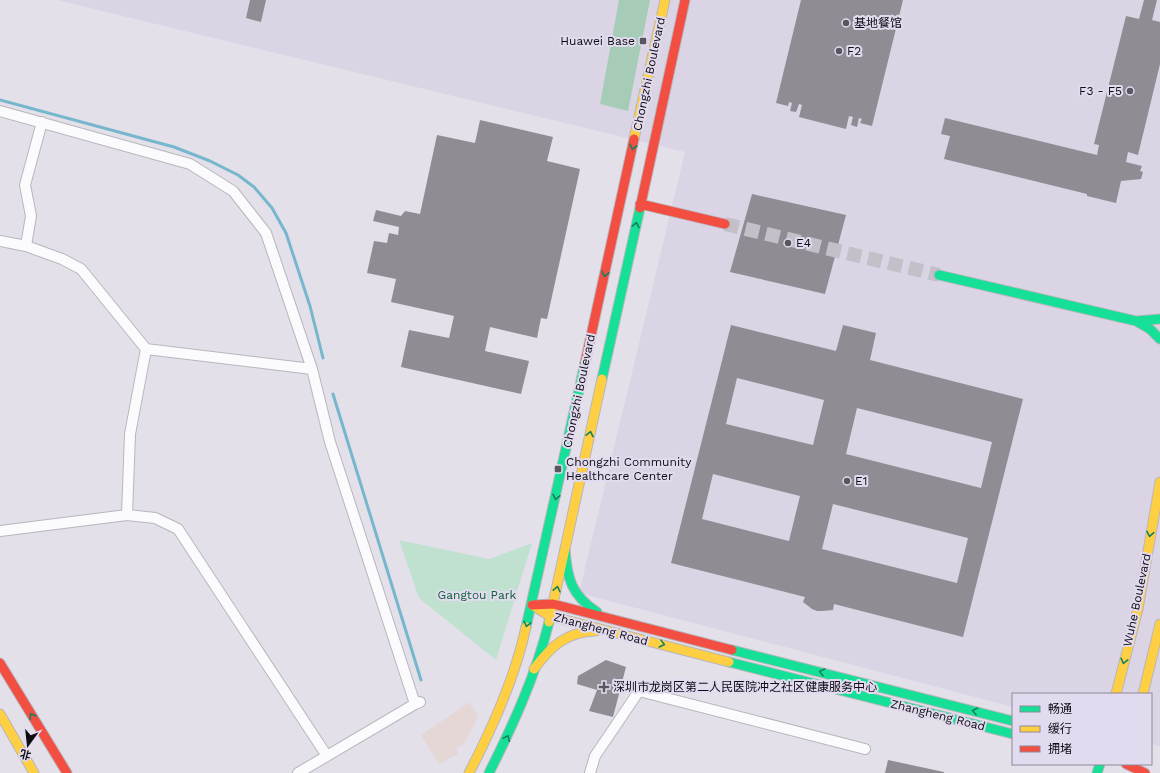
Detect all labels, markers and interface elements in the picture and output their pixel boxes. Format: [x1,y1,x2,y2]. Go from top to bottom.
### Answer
street label: Chongzhi Boulevard [630,16,668,132]
place label: 基地餐馆 [854,16,902,30]
marker: 基地餐馆 [841,18,851,28]
place label: Huawei Base [560,34,635,48]
marker: Huawei Base [638,36,648,46]
place label: F2 [847,44,861,58]
marker: F2 [834,46,844,56]
place label: F3 - F5 [1079,84,1122,98]
marker: F3 - F5 [1125,86,1135,96]
one-way arrow [629,144,637,151]
one-way arrow [631,222,639,228]
place label: E4 [796,236,811,250]
marker: E4 [783,238,793,248]
one-way arrow [601,271,609,278]
street label: Chongzhi Boulevard [560,333,598,449]
one-way arrow [586,431,594,437]
place label: Chongzhi Community Healthcare Center [566,455,692,483]
marker: Chongzhi Community Healthcare Center [553,464,563,474]
place label: E1 [855,474,867,488]
marker: E1 [842,476,852,486]
one-way arrow [552,494,560,500]
one-way arrow [1146,531,1155,537]
street label: Wuhe Boulevard [1120,552,1154,648]
one-way arrow [552,585,560,592]
park label: Gangtou Park [438,588,517,602]
street label: Zhangheng Road [552,610,650,648]
one-way arrow [524,621,532,627]
one-way arrow [659,640,665,648]
one-way arrow [1120,657,1129,664]
one-way arrow [819,668,826,677]
place label: 深圳市龙岗区第二人民医院冲之社区健康服务中心 [613,680,877,694]
marker: 深圳市龙岗区第二人民医院冲之社区健康服务中心 [598,681,610,693]
legend [1012,693,1152,765]
street label: Zhangheng Road [889,696,987,734]
text: 畅通 [1048,702,1072,716]
one-way arrow [972,707,979,716]
one-way arrow [29,713,37,720]
text: 缓行 [1048,722,1072,736]
north arrow [8,725,48,765]
one-way arrow [502,735,510,742]
text: 拥堵 [1048,742,1072,756]
text: 北 [19,746,33,762]

